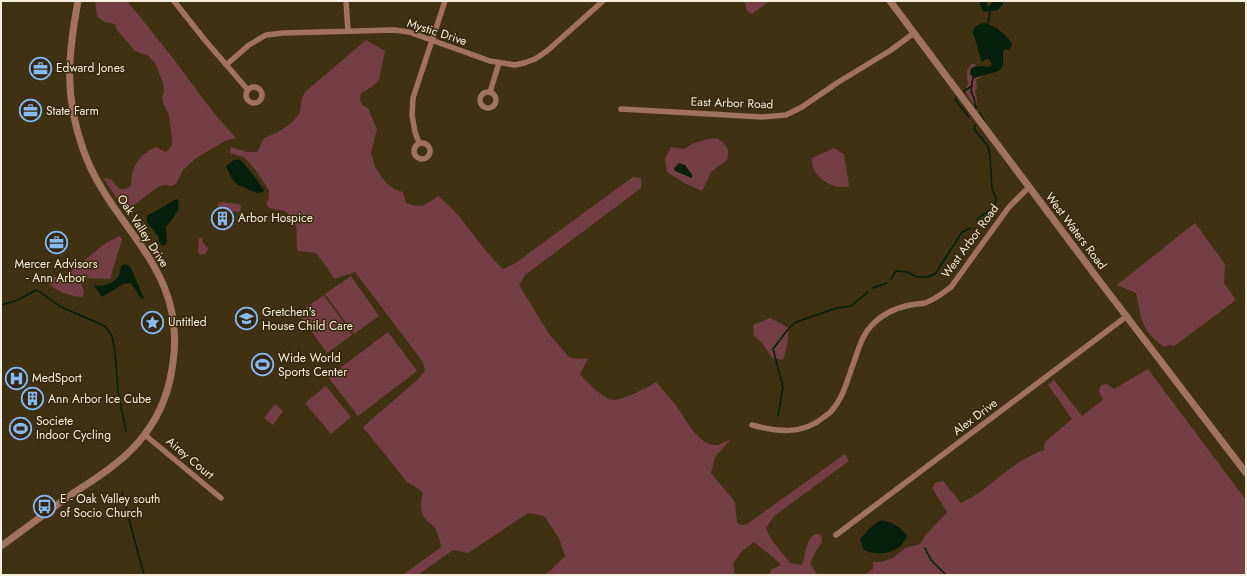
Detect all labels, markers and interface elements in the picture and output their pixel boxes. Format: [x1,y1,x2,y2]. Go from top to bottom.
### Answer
street label: Mystic Drive [405,14,469,50]
office icon: Edward Jones [28,55,54,81]
place label: Edward Jones [56,59,125,77]
street label: East Arbor Road [690,93,774,113]
office icon: State Farm [17,98,43,124]
place label: State Farm [46,102,99,120]
street label: West Waters Road [1041,189,1111,273]
street label: Oak Valley Drive [113,191,173,271]
street label: West Arbor Road [937,200,1003,282]
building icon: Arbor Hospice [210,205,236,231]
place label: Arbor Hospice [238,209,313,227]
office icon: Mercer Advisors - Ann Arbor [43,230,69,256]
place label: Mercer Advisors - Ann Arbor [15,255,98,287]
place label: Gretchen's House Child Care [262,303,353,335]
school or university icon: Gretchen's House Child Care [234,306,260,332]
place icon: Untitled [140,309,166,335]
place label: Untitled [168,313,206,331]
place label: Wide World Sports Center [278,349,348,381]
sports icon: Wide World Sports Center [250,352,276,378]
hospital icon: MedSport [4,365,30,391]
place label: MedSport [32,369,82,387]
building icon: Ann Arbor Ice Cube [20,386,46,412]
place label: Ann Arbor Ice Cube [48,390,151,408]
street label: Alex Drive [949,394,1001,440]
place label: Societe Indoor Cycling [36,412,111,444]
sports icon: Societe Indoor Cycling [7,415,33,441]
street label: Airey Court [162,432,218,484]
place label: E - Oak Valley south of Socio Church [60,490,160,522]
bus stop icon: E - Oak Valley south of Socio Church [32,493,58,519]

